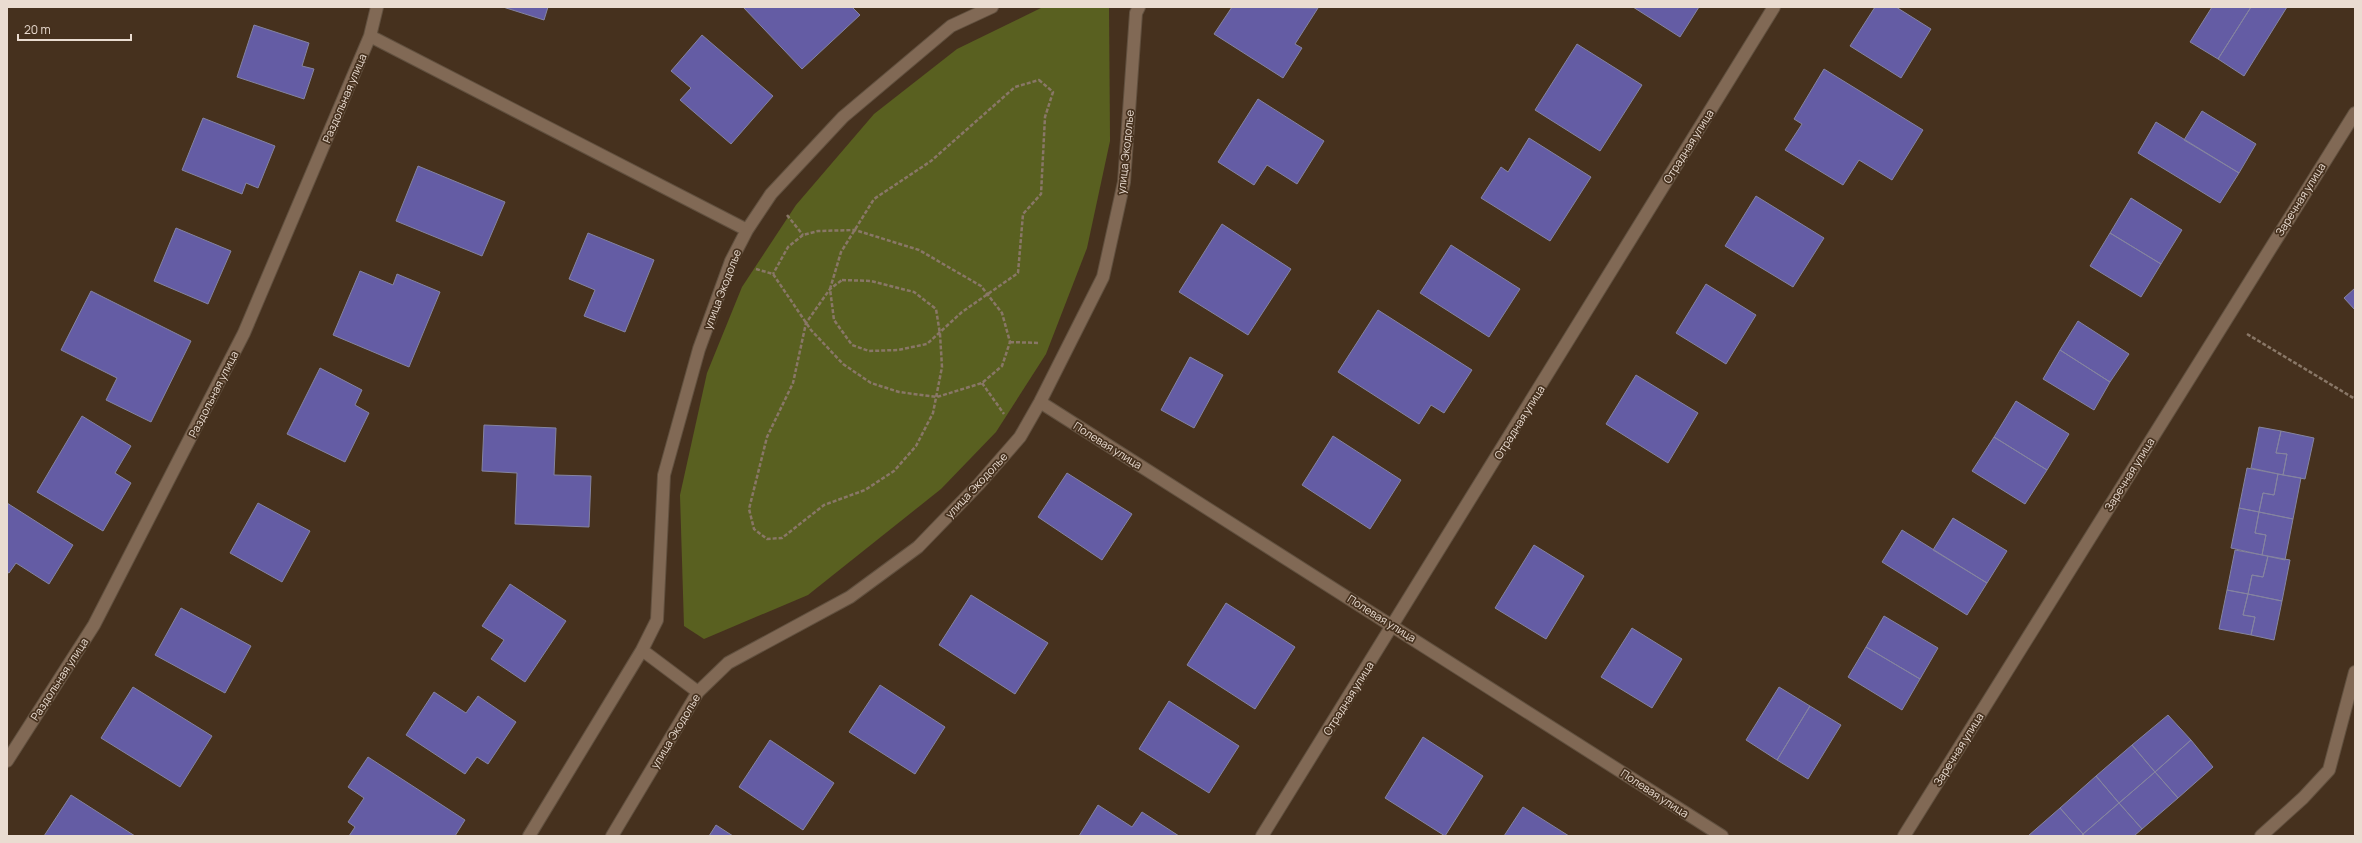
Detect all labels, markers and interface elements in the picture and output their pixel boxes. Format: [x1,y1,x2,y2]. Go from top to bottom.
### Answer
scale bar [18,16,131,42]
text: 20 m [24,21,51,38]
street label: Раздольная улица [318,51,370,145]
street label: Отрадная улица [1659,106,1717,186]
street label: улица Экодолье [1113,109,1137,195]
street label: Заречная улица [2271,160,2329,238]
street label: улица Экодолье [700,246,744,331]
street label: Раздольная улица [185,348,241,440]
street label: Отрадная улица [1490,382,1548,462]
street label: Полевая улица [1071,418,1145,472]
street label: Заречная улица [2100,435,2158,513]
street label: улица Экодолье [942,449,1011,521]
street label: Полевая улица [1345,591,1419,645]
street label: Раздольная улица [27,635,91,723]
street label: Отрадная улица [1319,658,1377,738]
street label: улица Экодолье [647,690,704,771]
street label: Заречная улица [1929,710,1987,788]
street label: Полевая улица [1618,765,1692,821]

